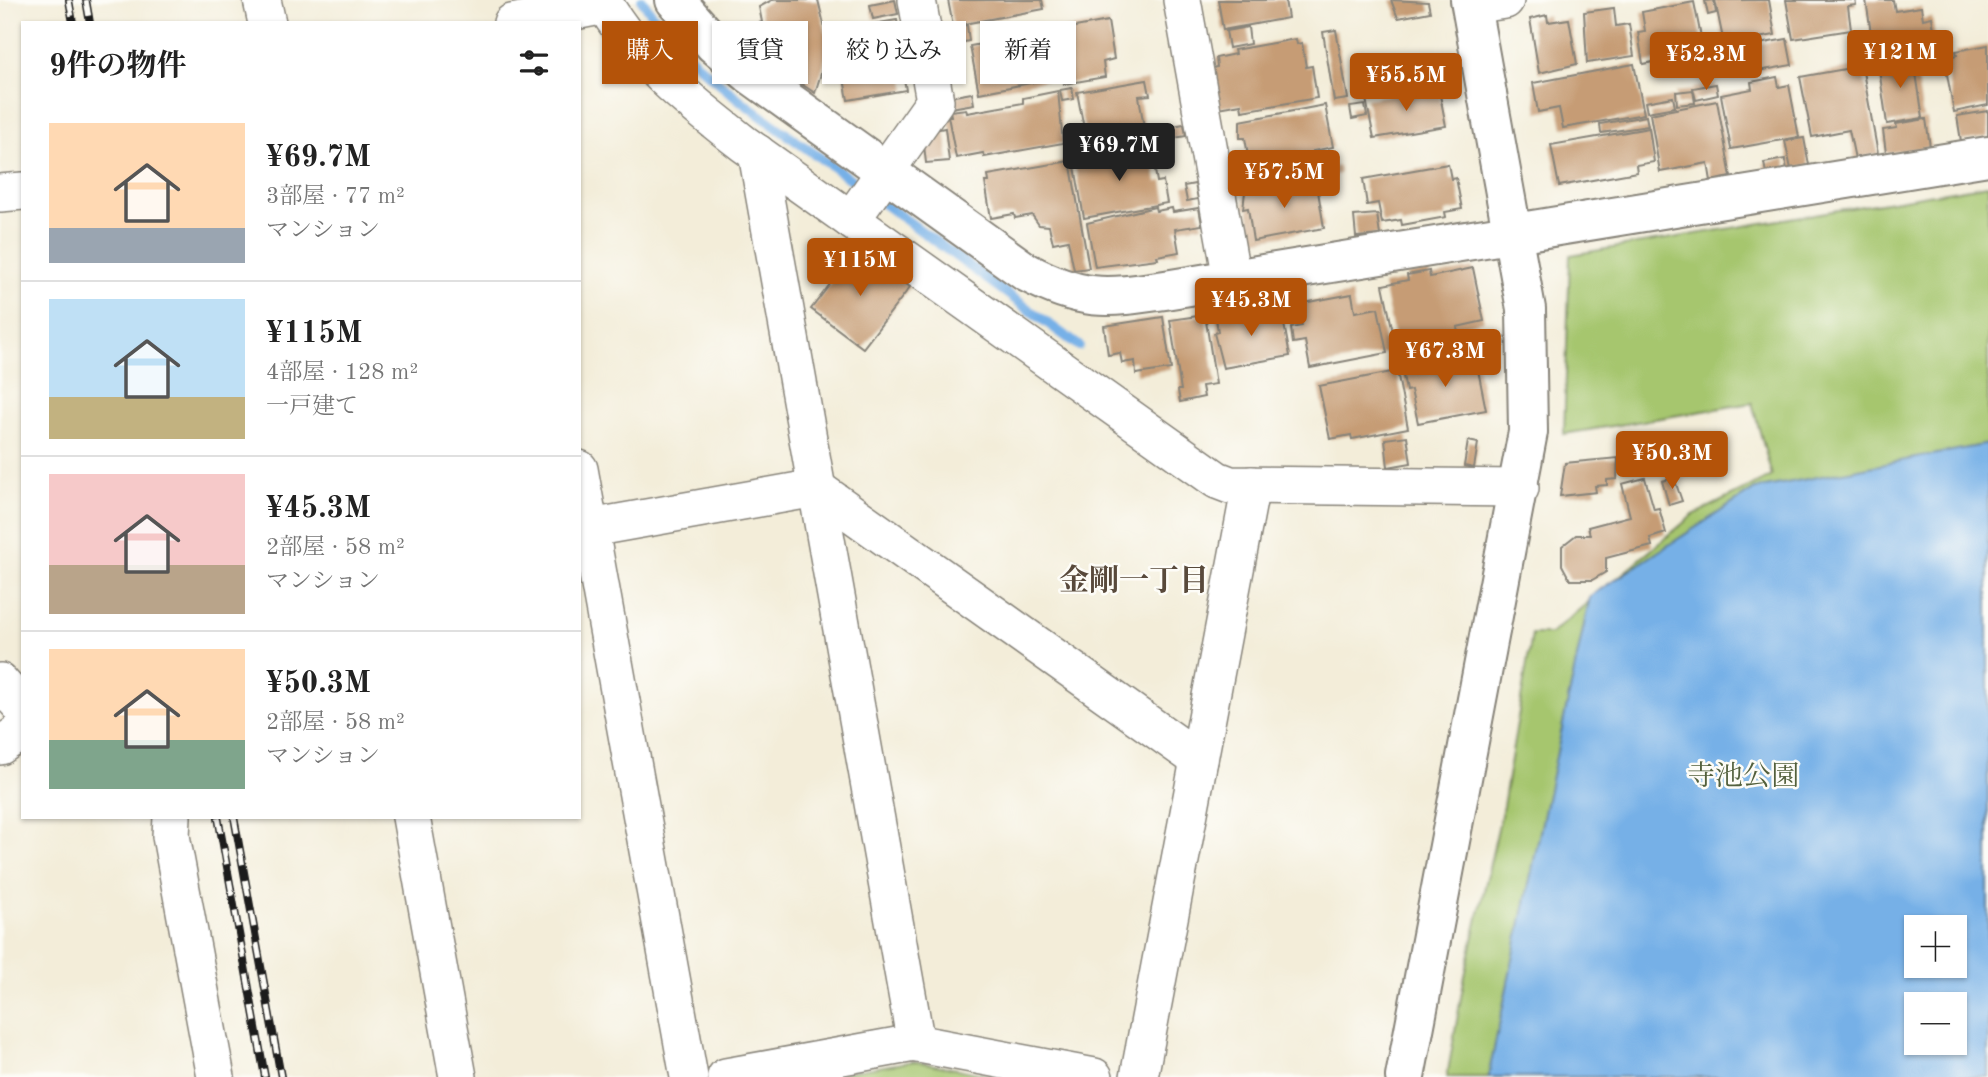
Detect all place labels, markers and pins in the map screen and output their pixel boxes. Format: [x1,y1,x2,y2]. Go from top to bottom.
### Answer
pin: ¥121M [1851,31,1949,90]
pin: ¥52.3M [1649,32,1763,92]
pin: ¥55.5M [1349,54,1463,113]
pin: ¥69.7M [1062,124,1176,183]
pin: ¥57.5M [1227,150,1341,210]
pin: ¥115M [811,238,909,298]
pin: ¥45.3M [1194,278,1308,338]
pin: ¥67.3M [1388,330,1502,389]
pin: ¥50.3M [1615,432,1729,491]

